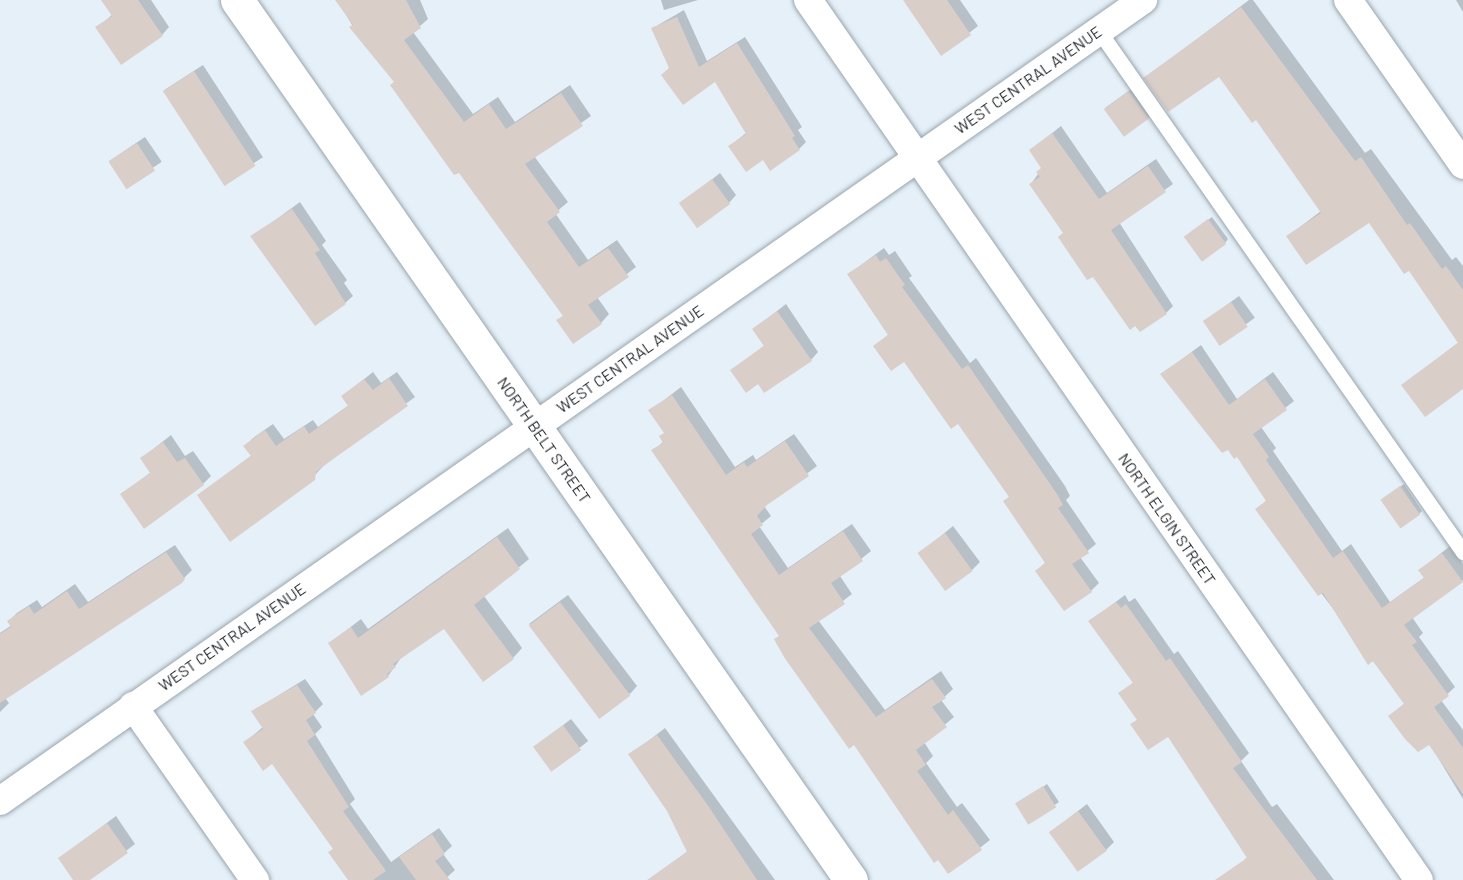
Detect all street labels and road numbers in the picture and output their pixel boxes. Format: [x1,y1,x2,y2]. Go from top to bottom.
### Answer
street label: WEST CENTRAL AVENUE [951,22,1105,138]
street label: WEST CENTRAL AVENUE [553,301,707,417]
street label: NORTH BELT STREET [493,373,595,507]
street label: NORTH ELGIN STREET [1114,449,1220,589]
street label: WEST CENTRAL AVENUE [155,579,309,695]

